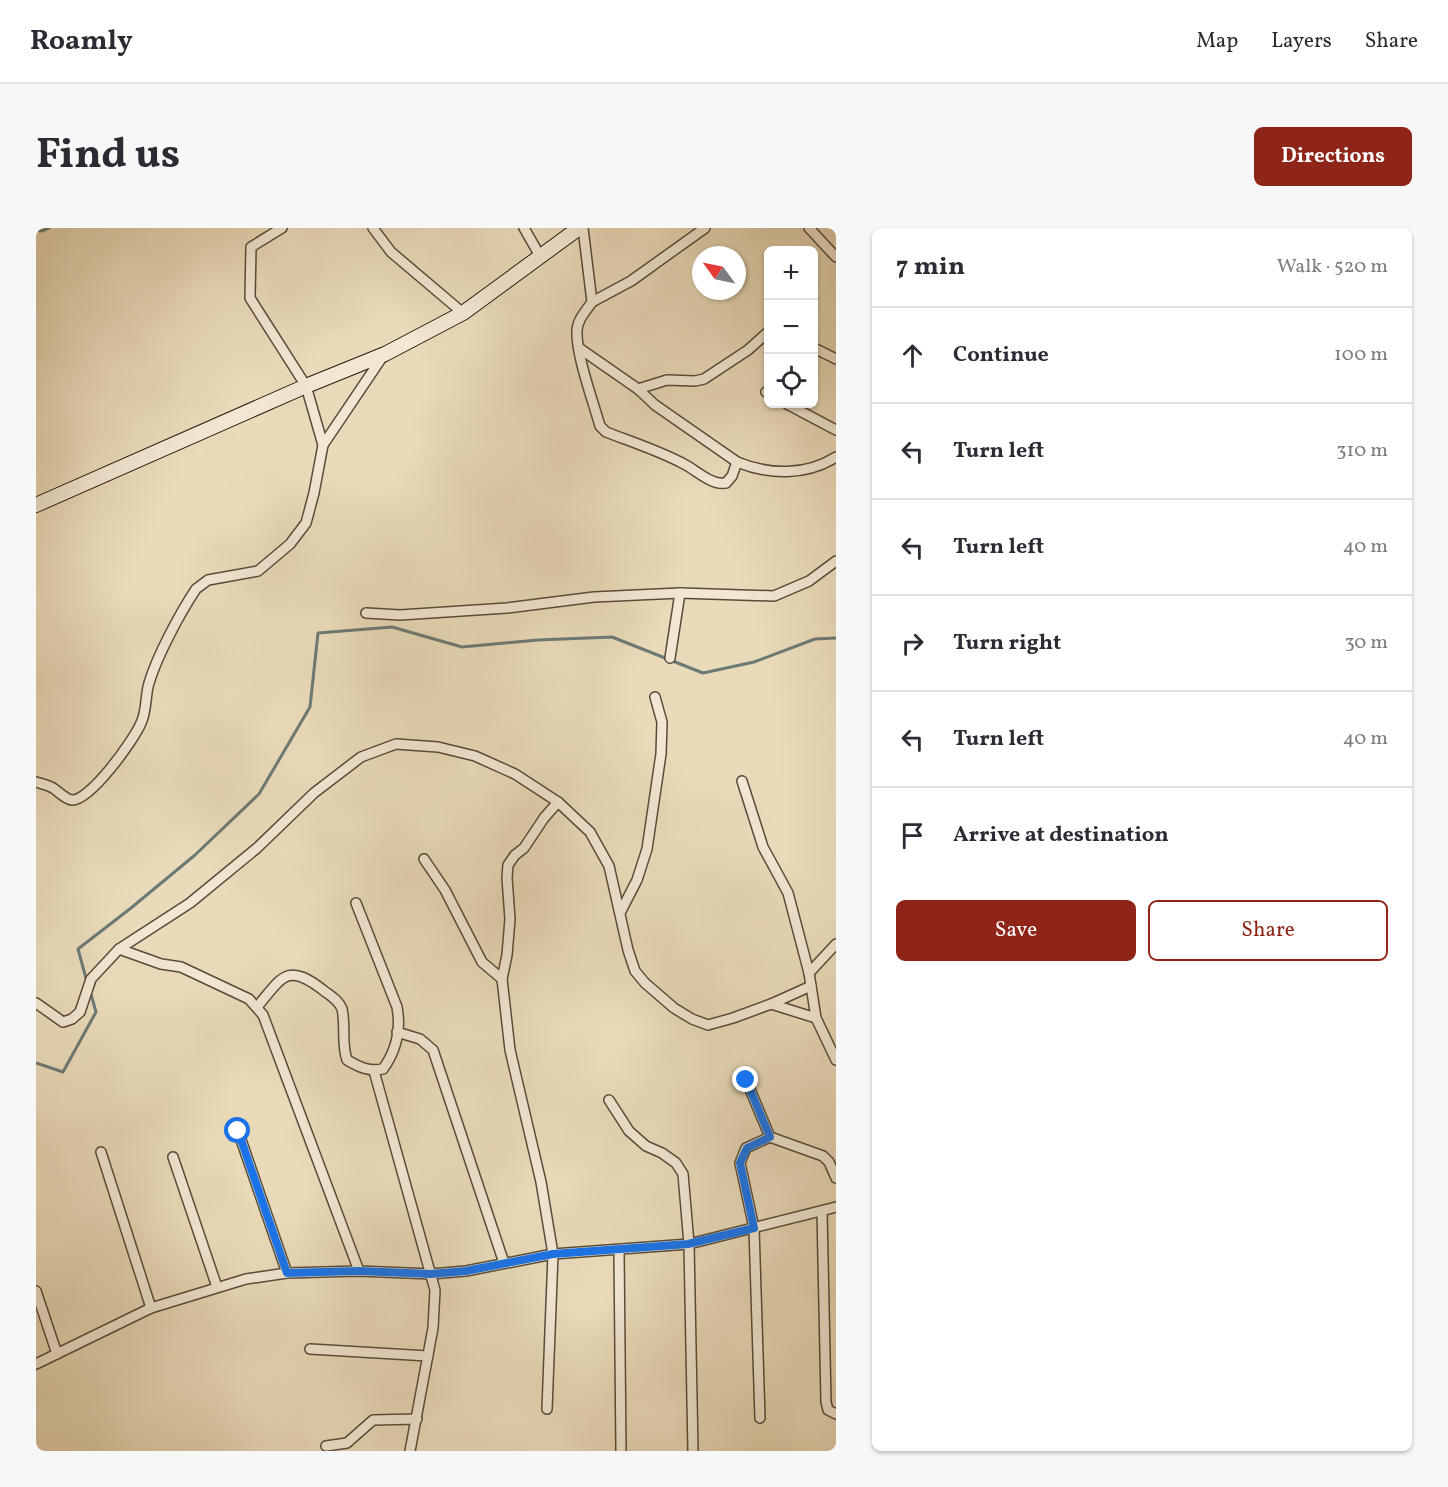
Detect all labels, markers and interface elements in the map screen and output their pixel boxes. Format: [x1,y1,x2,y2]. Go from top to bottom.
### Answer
text: Roamly [30,22,133,61]
text: Map [1196,27,1238,56]
text: Layers [1271,27,1332,56]
text: Share [1365,27,1418,56]
text: Find us [36,127,180,186]
button: Directions [1254,127,1412,186]
north arrow [692,246,746,300]
map controls [764,246,818,408]
button: + [764,246,818,300]
text: 7 min [896,249,965,285]
text: Walk · 520 m [1277,253,1388,281]
button: − [764,300,818,354]
icon: ahead [896,339,929,372]
text: Continue [953,340,1049,371]
text: 100 m [1334,341,1388,369]
button: locate [764,354,818,408]
icon: left [896,435,929,468]
text: Turn left [953,436,1044,467]
text: 310 m [1336,437,1388,465]
icon: left [896,531,929,564]
text: Turn left [953,532,1044,563]
text: 40 m [1343,533,1388,561]
icon: right [896,627,929,660]
text: Turn right [953,628,1061,659]
text: 30 m [1344,629,1388,657]
icon: left [896,723,929,756]
text: Turn left [953,724,1044,755]
text: 40 m [1343,725,1388,753]
icon: arrive [896,819,929,852]
text: Arrive at destination [953,820,1169,851]
button: Save [896,900,1136,961]
button: Share [1148,900,1388,961]
route end [732,1066,758,1092]
route start [224,1117,250,1143]

